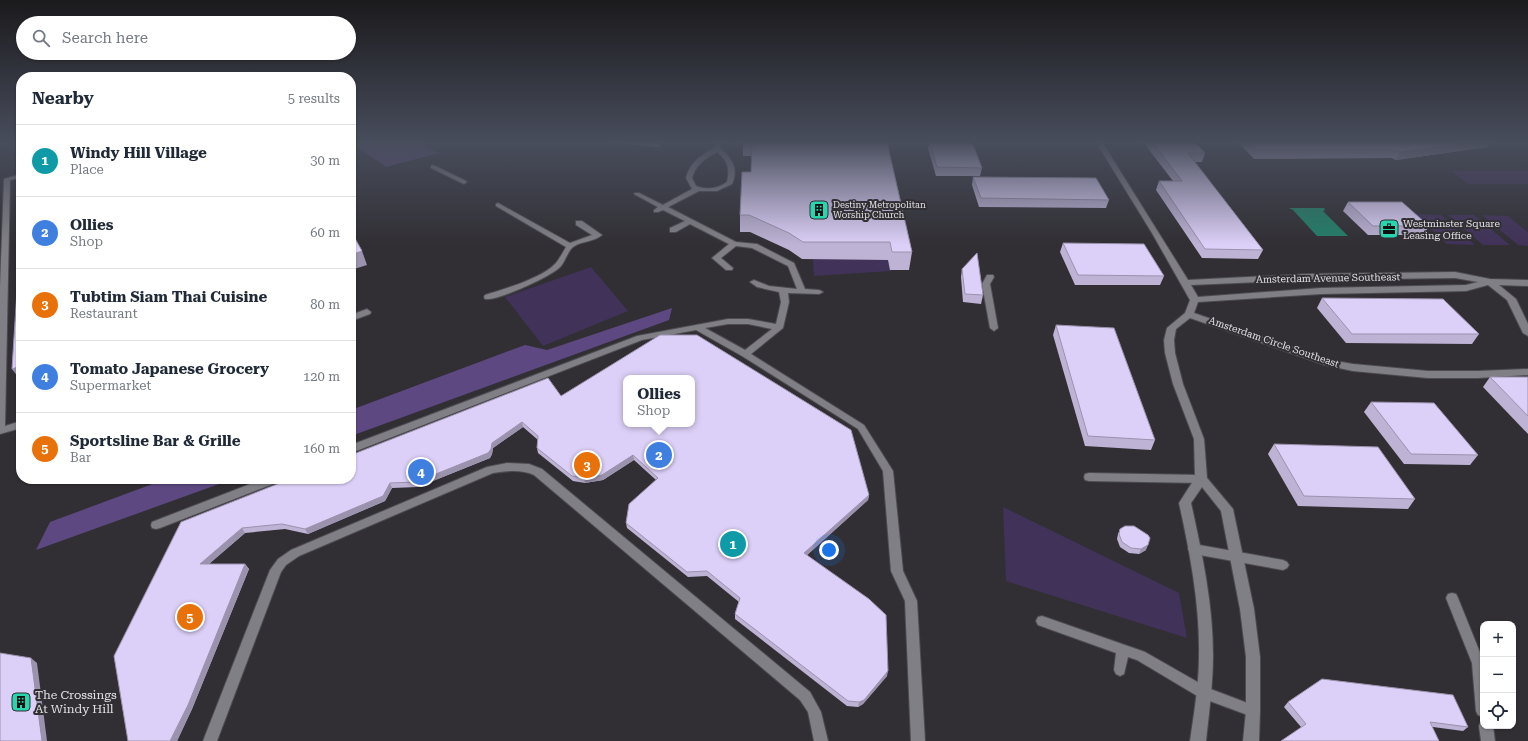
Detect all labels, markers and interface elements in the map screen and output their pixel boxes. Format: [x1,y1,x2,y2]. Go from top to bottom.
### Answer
search box [16,16,356,60]
icon: search [30,27,52,49]
text: Search here [62,29,148,47]
text: Nearby [32,88,94,108]
text: 5 results [288,91,340,106]
text: Windy Hill Village [70,144,207,162]
text: 1 [41,153,49,168]
text: 30 m [310,153,340,168]
text: Place [70,162,104,177]
building icon: Destiny Metropolitan Worship Church [808,199,830,221]
place label: Destiny Metropolitan Worship Church [833,200,926,220]
text: Ollies [70,216,113,234]
office icon: Westminster Square Leasing Office [1378,218,1400,240]
place label: Westminster Square Leasing Office [1403,218,1500,241]
text: 2 [41,225,49,240]
text: 60 m [310,225,340,240]
text: Shop [70,234,103,249]
street label: Amsterdam Avenue Southeast [1256,271,1400,285]
text: Tubtim Siam Thai Cuisine [70,288,267,306]
text: 3 [41,297,49,312]
text: 80 m [310,297,340,312]
text: Restaurant [70,306,138,321]
street label: Amsterdam Circle Southeast [1207,315,1341,370]
text: Tomato Japanese Grocery [70,360,269,378]
text: 4 [41,369,49,384]
text: 120 m [303,369,340,384]
popup [623,375,695,427]
text: Supermarket [70,378,151,393]
text: Ollies [637,385,681,403]
text: Shop [637,403,670,418]
text: Sportsline Bar & Grille [70,432,241,450]
pin: 2 [646,440,672,470]
text: 5 [41,441,49,456]
text: 160 m [303,441,340,456]
text: Bar [70,450,91,465]
pin: 3 [574,450,600,480]
pin: 4 [408,457,434,487]
pin: 1 [720,529,746,559]
your location [819,540,839,560]
pin: 5 [177,602,203,632]
map controls [1480,621,1516,729]
button: + [1480,621,1516,657]
button: − [1480,657,1516,693]
place label: The Crossings At Windy Hill [35,688,117,716]
building icon: The Crossings At Windy Hill [10,691,32,713]
button: locate [1480,693,1516,729]

